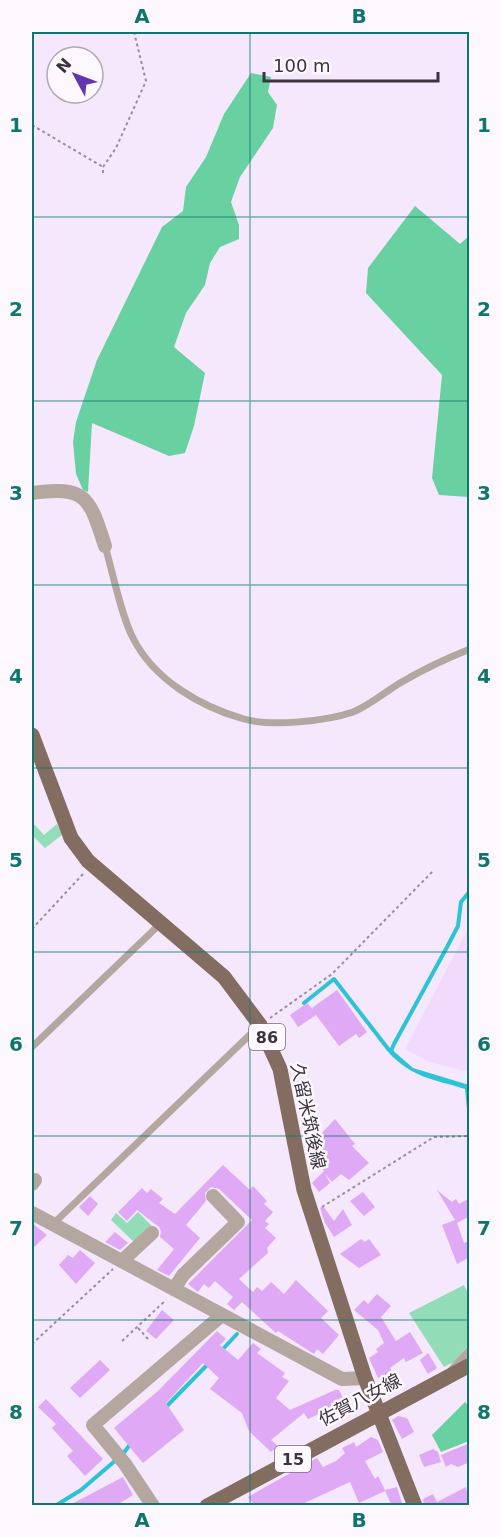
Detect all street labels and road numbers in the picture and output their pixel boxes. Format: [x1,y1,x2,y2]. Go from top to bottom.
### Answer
road number: 86 [249,1024,285,1050]
street label: 久留米筑後線 [287,1061,330,1171]
street label: 佐賀八女線 [315,1369,404,1430]
road number: 15 [275,1446,311,1472]

